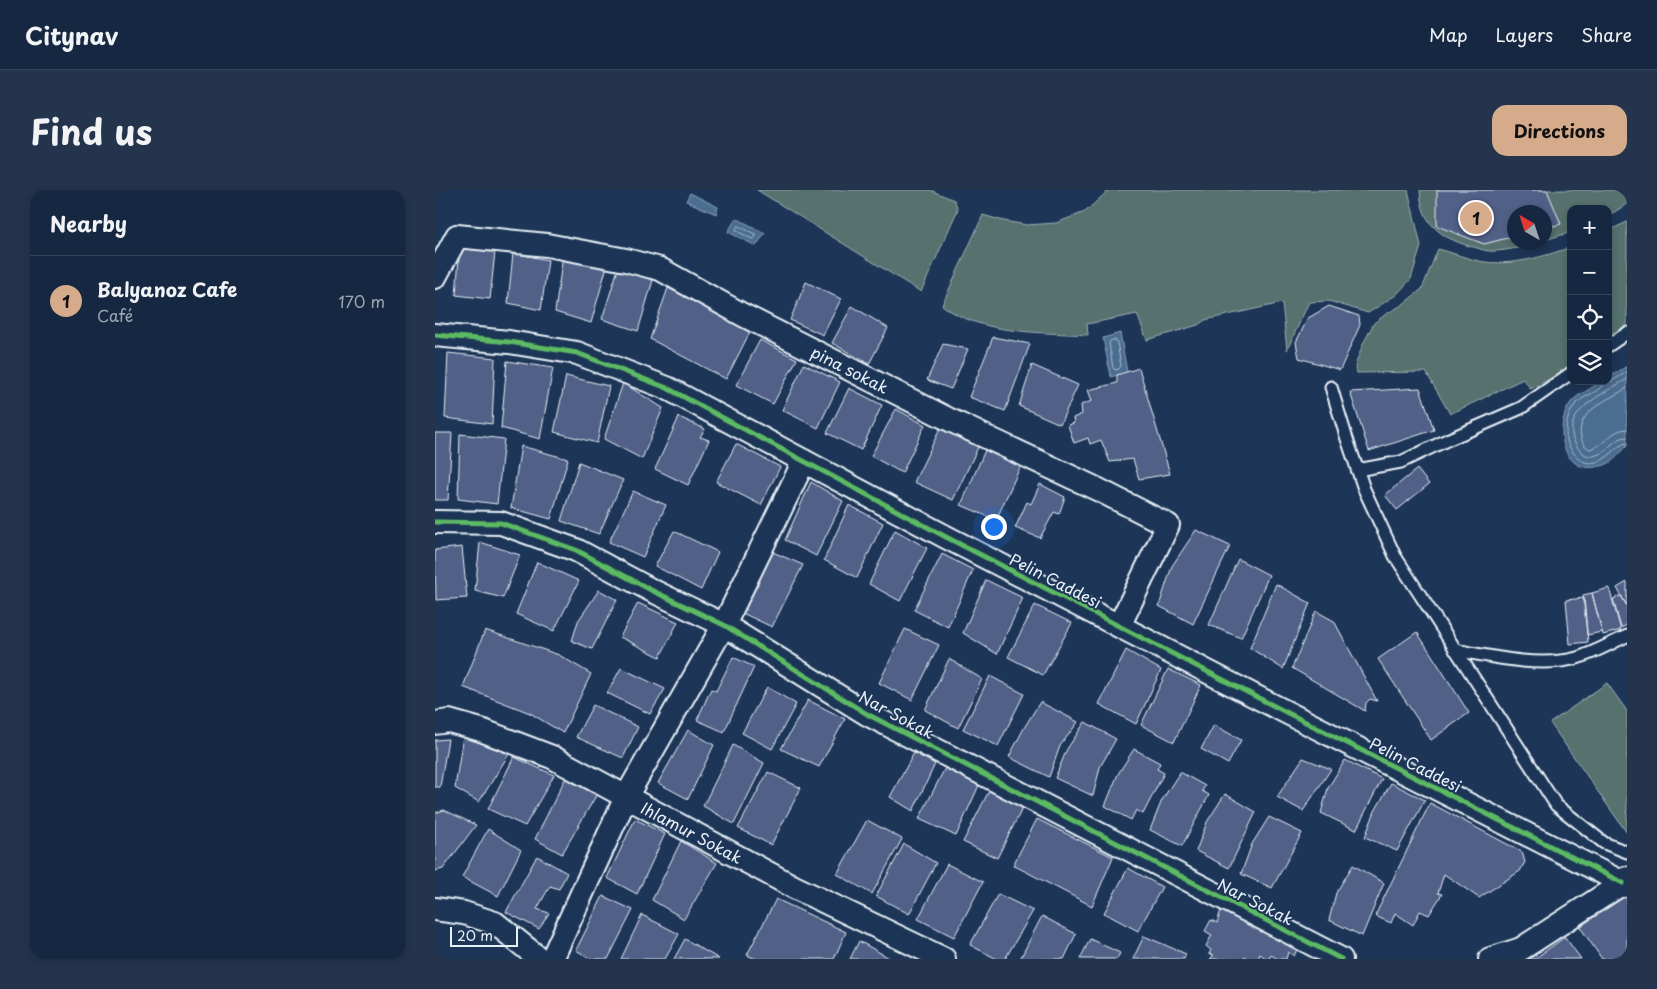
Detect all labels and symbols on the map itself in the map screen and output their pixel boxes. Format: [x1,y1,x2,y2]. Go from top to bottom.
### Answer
pin: 1 [1460,199,1492,237]
north arrow [1507,205,1552,250]
street label: pina sokak [807,339,893,399]
your location [981,514,1007,540]
street label: Pelin Caddesi [1006,547,1106,613]
street label: Nar Sokak [855,684,939,744]
street label: Pelin Caddesi [1366,731,1466,797]
street label: Ihlamur Sokak [637,795,747,869]
street label: Nar Sokak [1214,872,1298,930]
scale bar [450,924,517,947]

